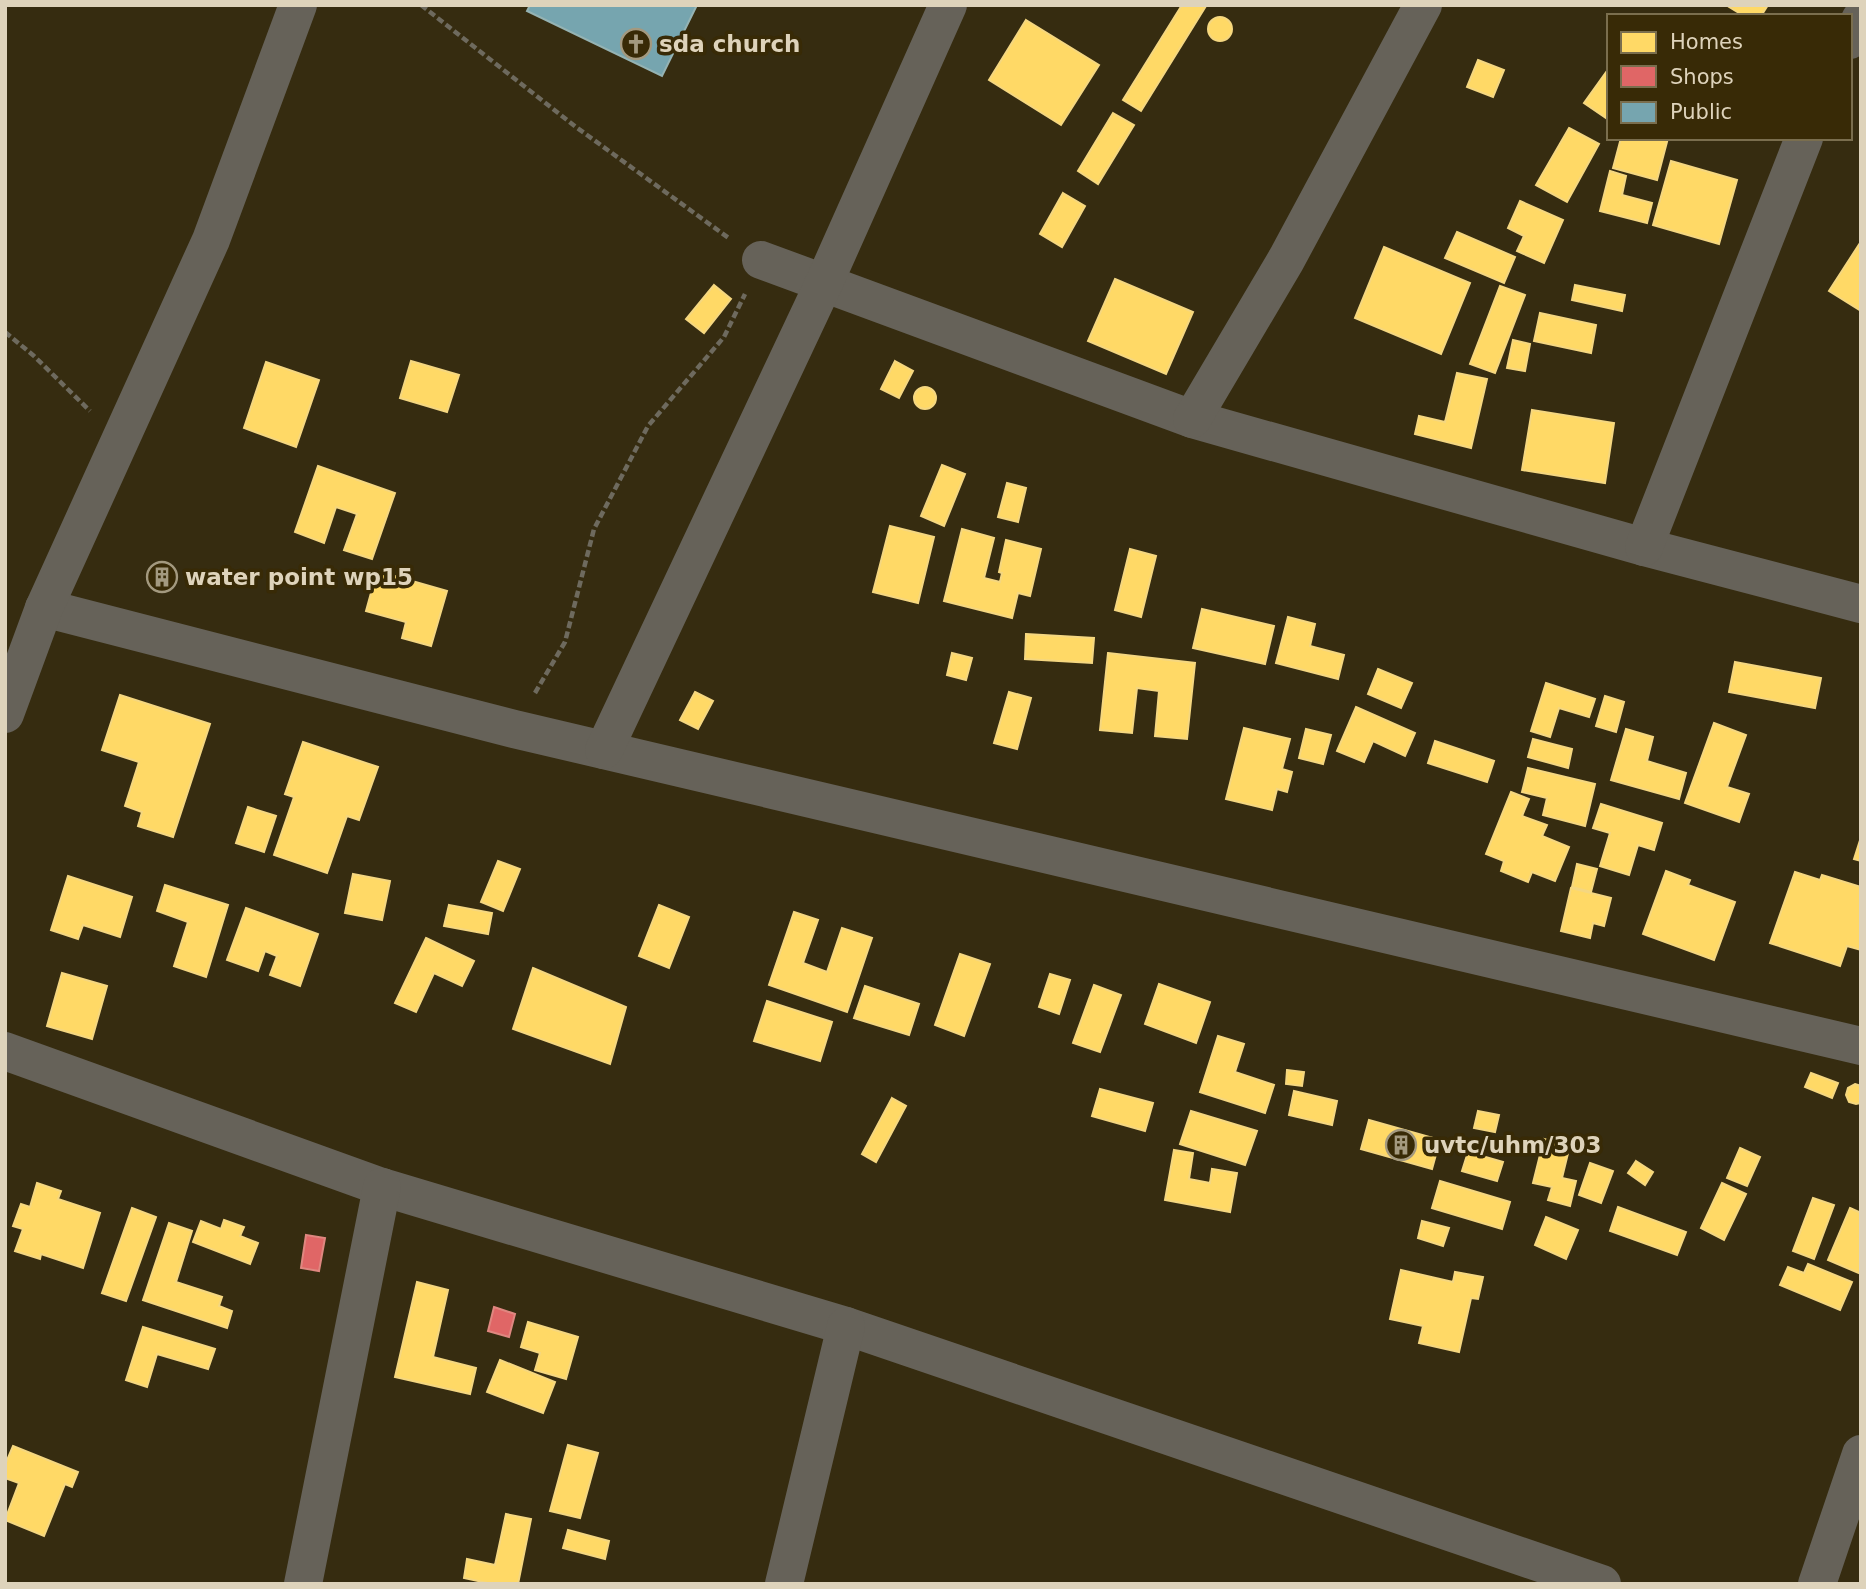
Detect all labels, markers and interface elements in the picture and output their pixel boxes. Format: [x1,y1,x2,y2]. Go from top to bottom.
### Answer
legend [1607,14,1852,140]
church icon: sda church [619,27,653,61]
text: Homes [1670,30,1743,54]
place label: sda church [659,31,800,57]
text: Shops [1670,65,1734,89]
text: Public [1670,100,1732,124]
building icon: water point wp15 [145,560,179,594]
place label: water point wp15 [185,564,413,590]
building icon: uvtc/uhm/303 [1384,1128,1418,1162]
place label: uvtc/uhm/303 [1424,1132,1602,1158]

